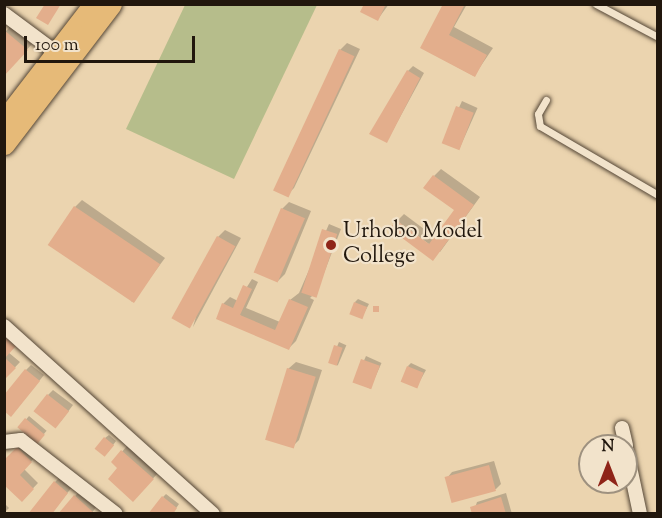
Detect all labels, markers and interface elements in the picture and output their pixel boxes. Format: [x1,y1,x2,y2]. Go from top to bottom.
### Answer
scale bar [27,24,198,62]
text: 100 m [35,33,79,59]
place label: Urhobo Model College [343,219,483,270]
marker: Urhobo Model College [324,238,338,252]
north arrow [578,434,638,494]
text: N [602,436,614,459]

